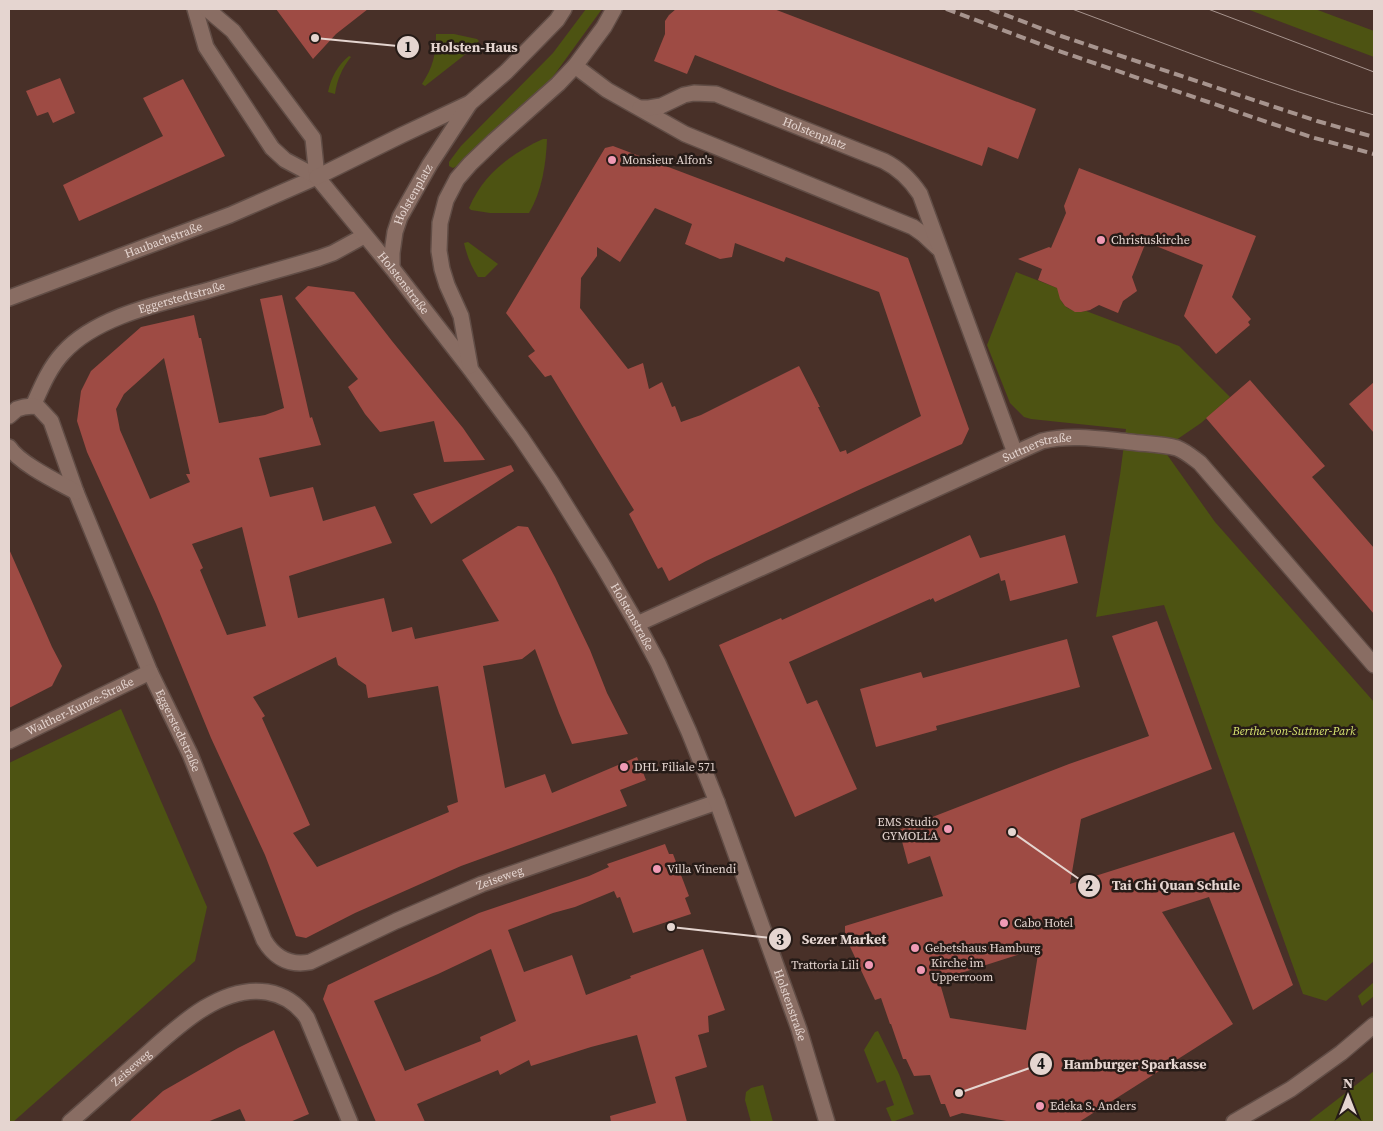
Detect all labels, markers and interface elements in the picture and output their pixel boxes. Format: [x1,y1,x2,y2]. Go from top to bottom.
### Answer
callout: Holsten-Haus [395,32,528,61]
text: 1 [404,36,412,57]
text: Holsten-Haus [430,37,518,57]
street label: Holstenplatz [780,113,849,153]
place label: Monsieur Alfon's [622,152,712,168]
marker: Monsieur Alfon's [606,154,618,166]
street label: Holstenplatz [390,161,437,227]
street label: Haubachstraße [122,218,205,262]
place label: Christuskirche [1111,232,1190,248]
marker: Christuskirche [1095,234,1107,246]
street label: Holstenstraße [374,249,433,318]
street label: Eggerstedtstraße [136,278,227,317]
street label: Suttnerstraße [1000,429,1072,466]
street label: Holstenstraße [607,580,658,653]
street label: Walther-Kunze-Straße [23,673,136,739]
street label: Eggerstedtstraße [152,686,204,774]
park label: Bertha-von-Suttner-Park [1231,723,1356,739]
place label: DHL Filiale 571 [634,759,716,775]
marker: DHL Filiale 571 [618,761,630,773]
place label: EMS Studio GYMOLLA [877,814,938,844]
marker: EMS Studio GYMOLLA [942,823,954,835]
place label: Villa Vinendi [667,861,737,877]
street label: Zeiseweg [474,862,525,894]
marker: Villa Vinendi [651,863,663,875]
callout: Tai Chi Quan Schule [1076,871,1250,900]
text: 2 [1085,875,1093,896]
text: Tai Chi Quan Schule [1112,875,1240,895]
place label: Cabo Hotel [1014,915,1074,931]
marker: Cabo Hotel [998,917,1010,929]
callout: Sezer Market [767,925,896,954]
text: 3 [776,929,784,950]
text: Sezer Market [802,929,887,949]
place label: Gebetshaus Hamburg [925,940,1041,956]
marker: Gebetshaus Hamburg [909,942,921,954]
place label: Kirche im Upperroom [931,955,993,985]
place label: Trattoria Lili [791,957,859,973]
marker: Trattoria Lili [863,959,875,971]
marker: Kirche im Upperroom [915,964,927,976]
street label: Holstenstraße [770,967,810,1043]
street label: Zeiseweg [108,1046,155,1090]
callout: Hamburger Sparkasse [1029,1049,1217,1078]
text: 4 [1037,1053,1045,1074]
text: Hamburger Sparkasse [1063,1054,1207,1074]
north arrow [1323,1071,1373,1121]
text: N [1343,1073,1353,1093]
place label: Edeka S. Anders [1050,1098,1136,1114]
marker: Edeka S. Anders [1034,1100,1046,1112]

